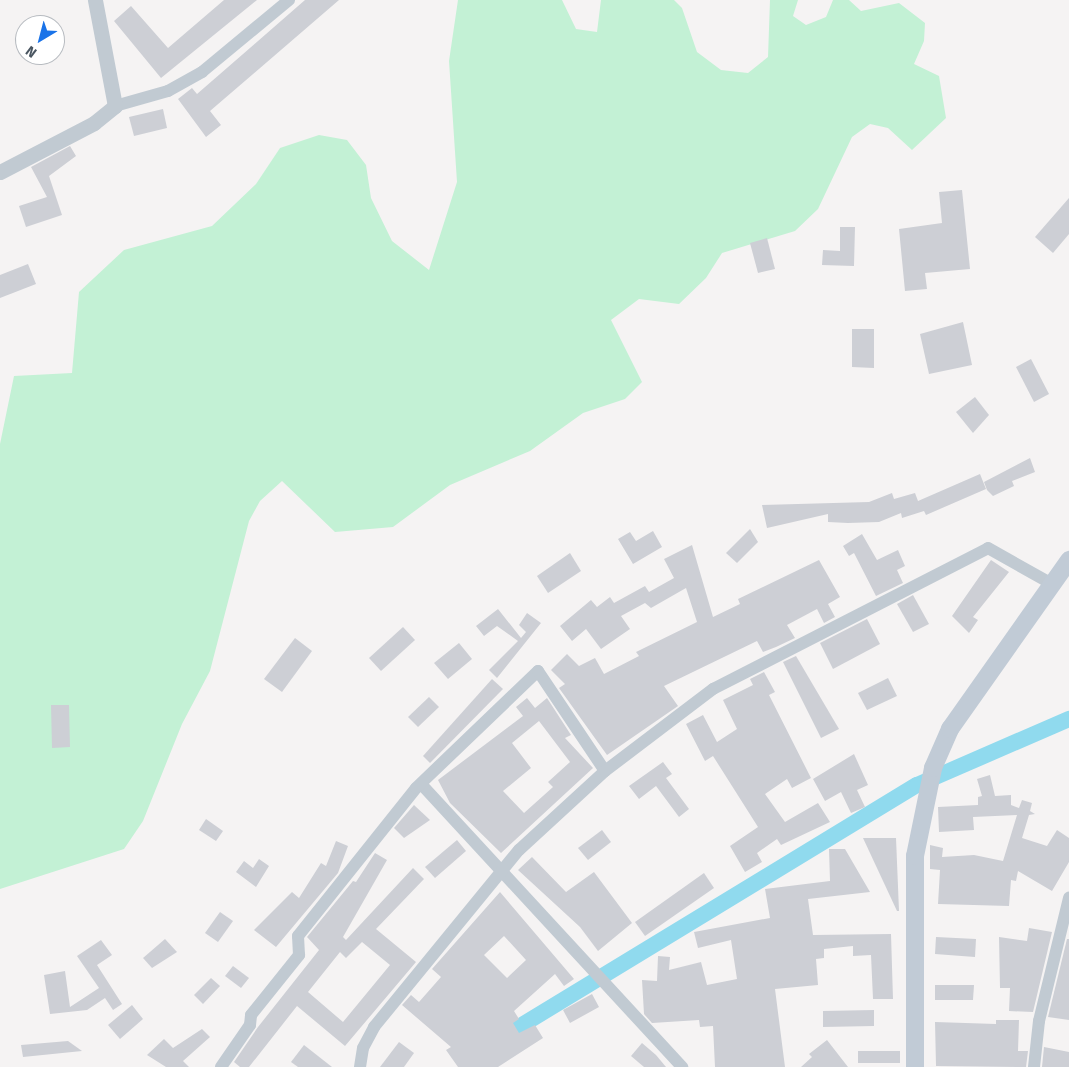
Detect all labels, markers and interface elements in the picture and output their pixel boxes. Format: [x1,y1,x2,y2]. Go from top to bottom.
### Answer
north arrow [15,15,65,65]
text: N [22,42,40,61]

